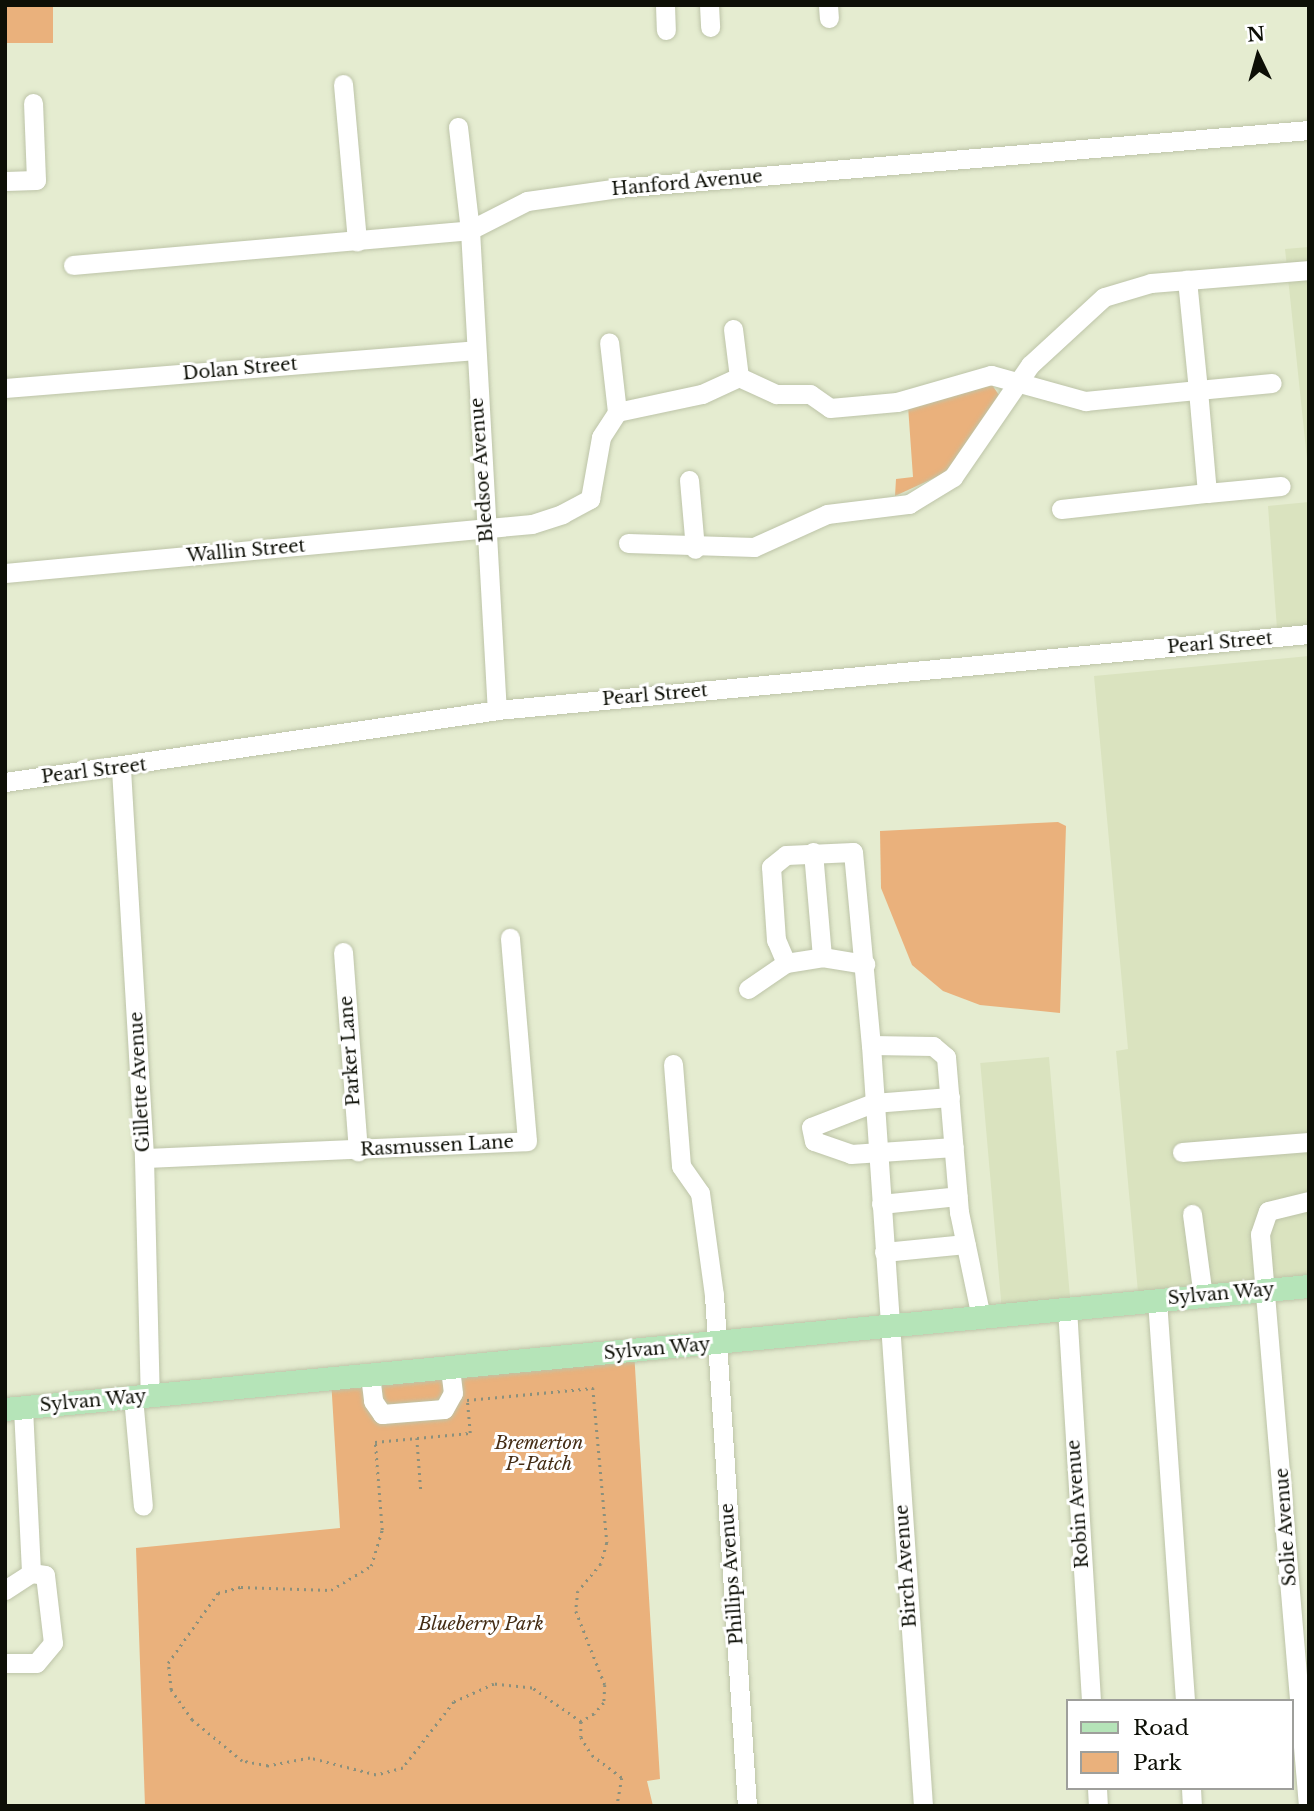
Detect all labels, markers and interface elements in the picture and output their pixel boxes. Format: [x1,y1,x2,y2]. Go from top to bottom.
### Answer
north arrow [1223,21,1293,91]
text: N [1246,22,1266,47]
street label: Hanford Avenue [610,166,764,200]
street label: Dolan Street [182,353,298,385]
street label: Bledsoe Avenue [466,396,498,544]
street label: Wallin Street [186,535,306,567]
street label: Pearl Street [1166,628,1274,658]
street label: Pearl Street [601,680,709,710]
street label: Pearl Street [40,754,148,788]
street label: Parker Lane [335,995,365,1107]
street label: Gillette Avenue [126,1011,154,1153]
street label: Rasmussen Lane [360,1131,514,1161]
street label: Sylvan Way [1167,1279,1275,1309]
street label: Sylvan Way [603,1334,711,1364]
street label: Sylvan Way [39,1386,147,1416]
park label: Bremerton P-Patch [495,1433,583,1476]
street label: Robin Avenue [1063,1439,1093,1569]
street label: Solie Avenue [1271,1467,1301,1587]
street label: Phillips Avenue [716,1502,748,1646]
street label: Birch Avenue [891,1503,921,1629]
park label: Blueberry Park [418,1613,544,1635]
legend [1066,1699,1293,1790]
text: Road [1133,1715,1189,1741]
text: Park [1133,1750,1182,1776]

